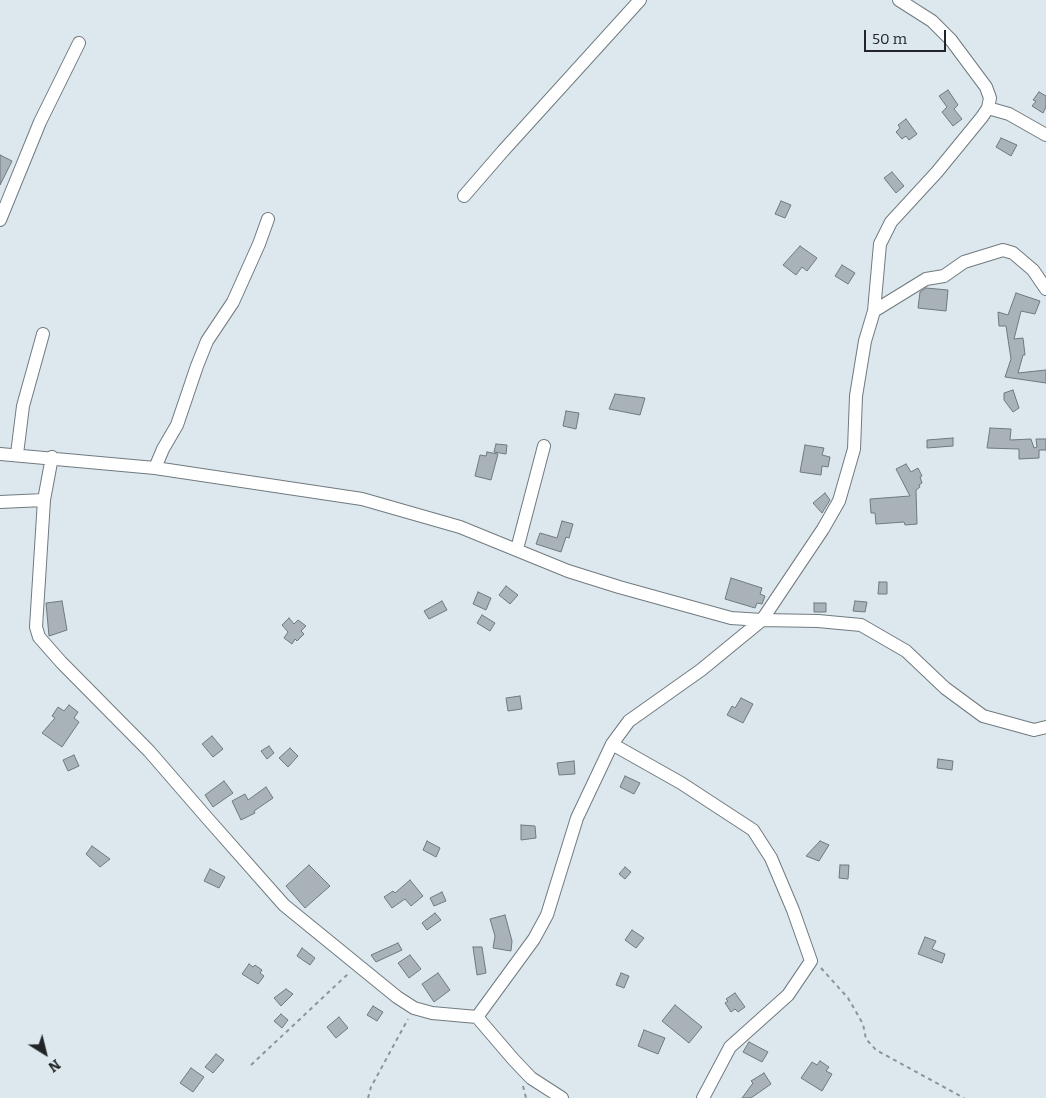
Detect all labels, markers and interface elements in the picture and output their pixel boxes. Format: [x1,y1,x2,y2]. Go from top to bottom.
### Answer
scale bar [866,20,948,52]
text: 50 m [872,30,907,48]
north arrow [20,1028,70,1078]
text: N [45,1055,63,1076]

